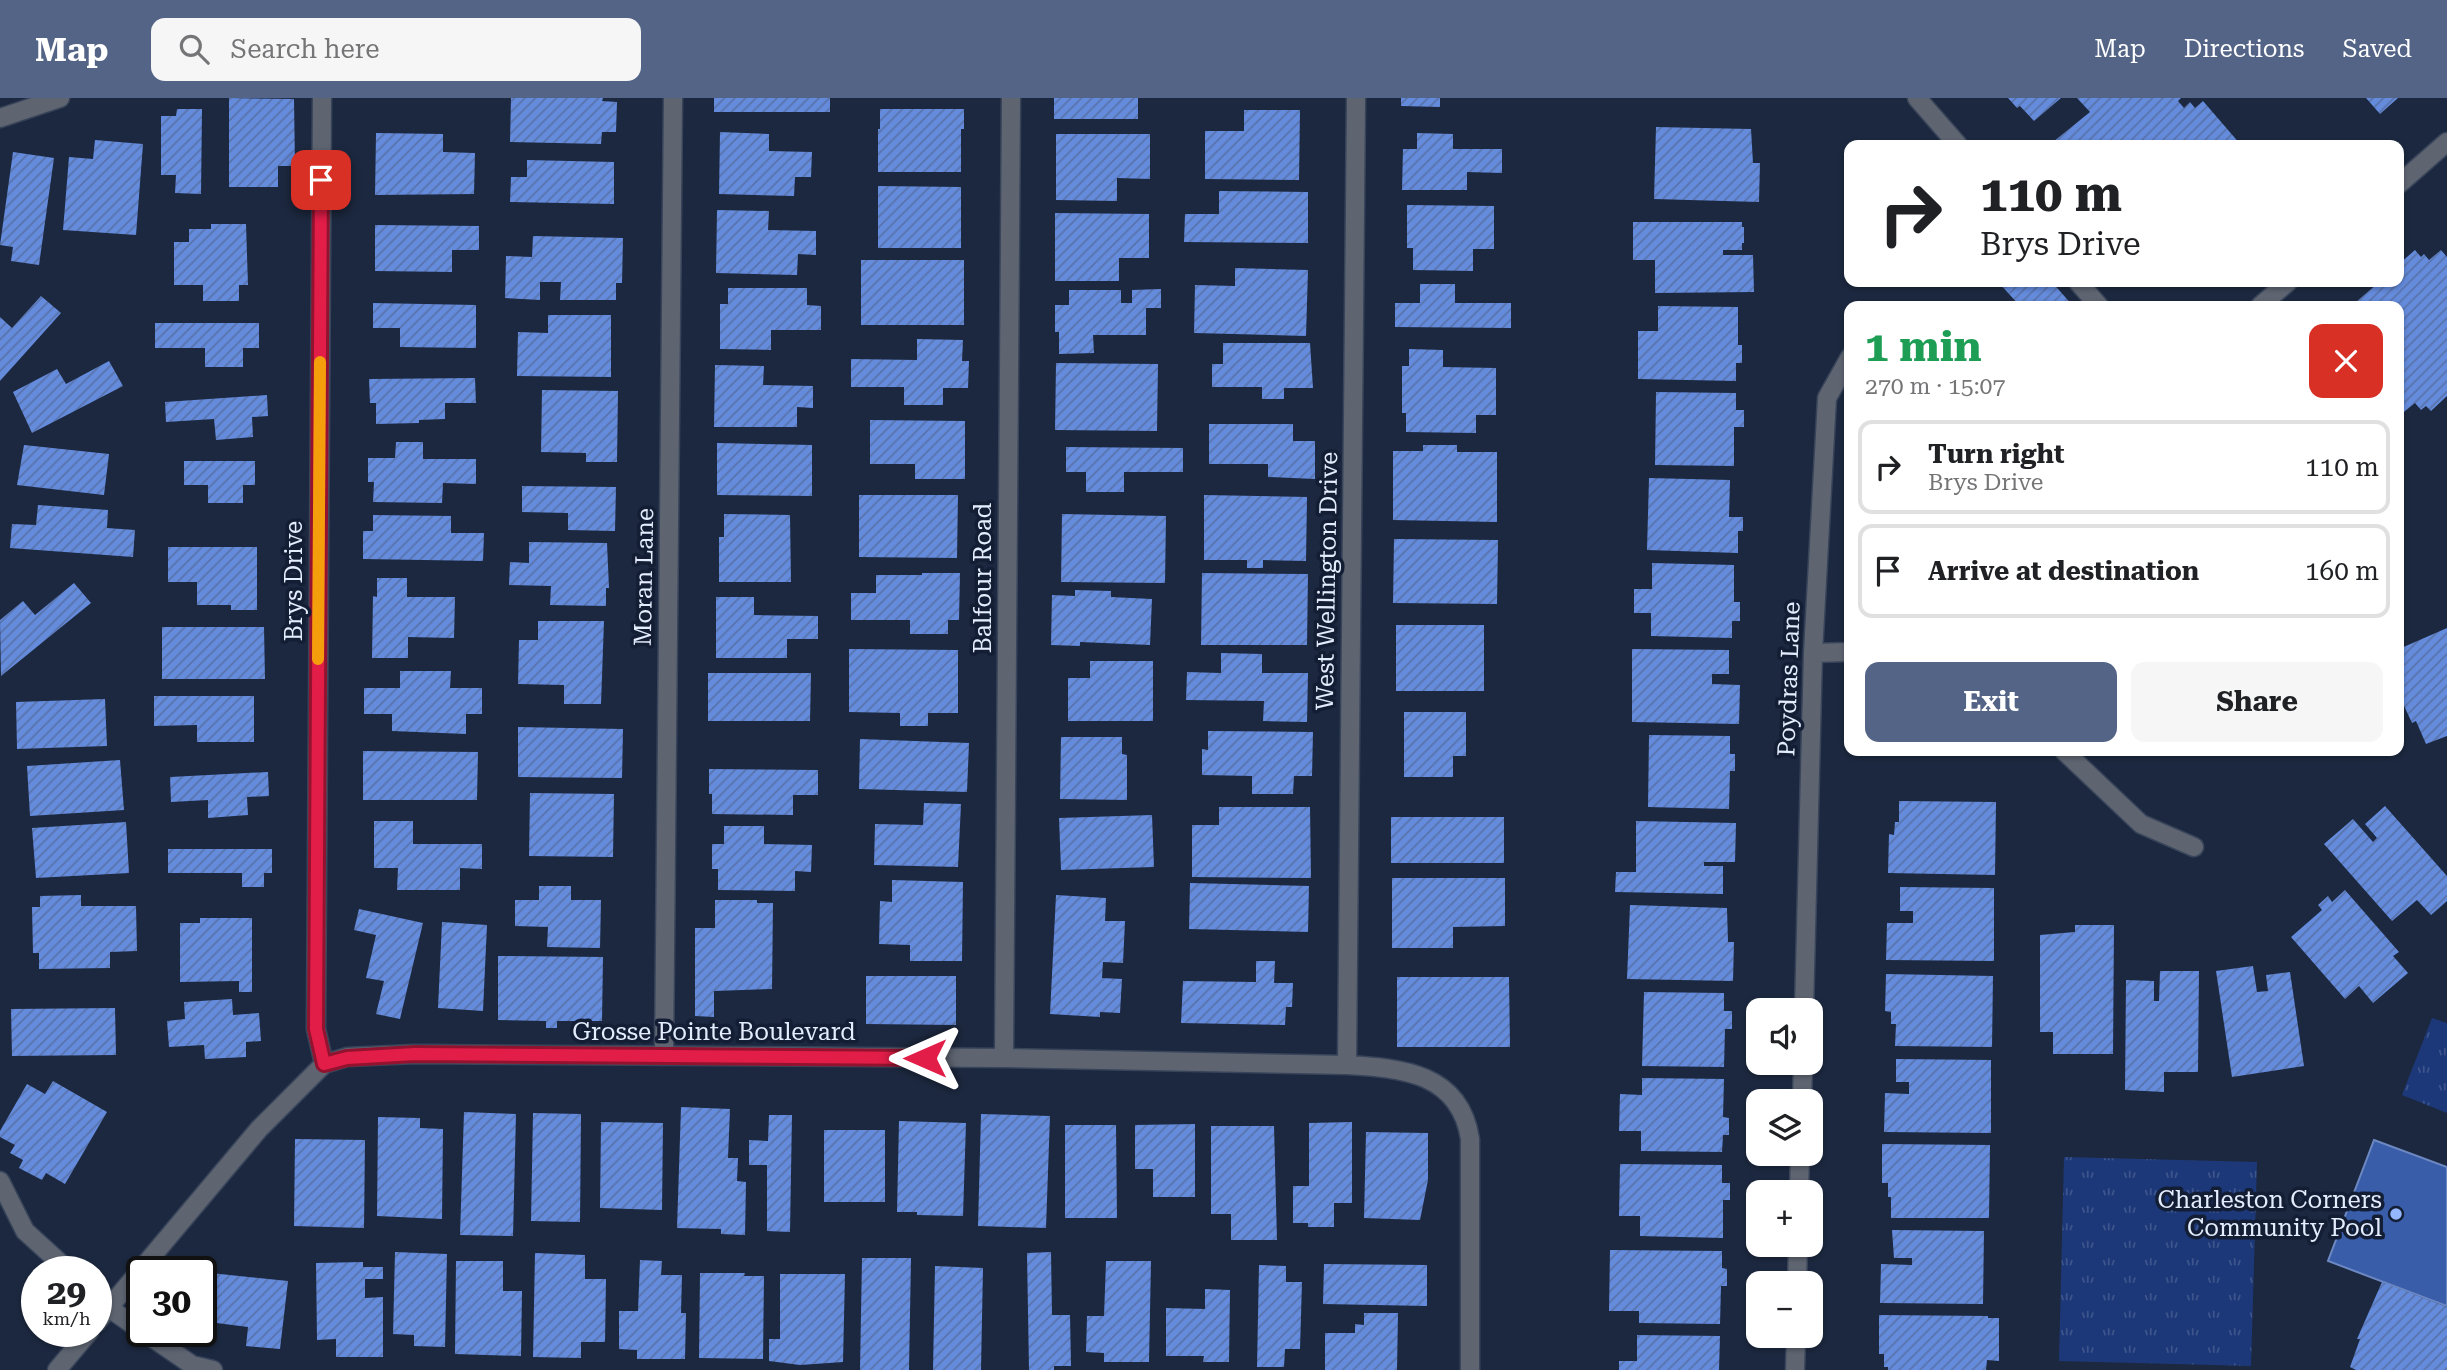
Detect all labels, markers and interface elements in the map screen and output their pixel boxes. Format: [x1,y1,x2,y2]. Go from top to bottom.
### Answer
search box [151,18,641,81]
text: Map [35,30,109,69]
icon: search [175,30,213,68]
text: Search here [231,34,380,64]
text: Map [2094,35,2146,63]
text: Directions [2184,35,2304,63]
text: Saved [2342,35,2412,63]
pin [291,150,351,210]
icon: arrive [302,161,340,199]
text: 110 m [1980,166,2122,223]
icon: right [1865,168,1956,259]
text: Brys Drive [1980,225,2141,263]
text: 1 min [1865,322,1982,371]
button: close [2309,324,2383,398]
text: 270 m · 15:07 [1865,373,2005,400]
text: Turn right [1928,439,2064,469]
icon: right [1869,448,1907,486]
street label: West Wellington Drive [1311,451,1343,711]
text: 110 m [2305,452,2379,482]
text: Brys Drive [1928,469,2043,496]
street label: Balfour Road [969,503,997,653]
street label: Moran Lane [629,508,659,646]
street label: Brys Drive [280,521,308,641]
icon: arrive [1869,552,1907,590]
text: Arrive at destination [1928,556,2199,586]
text: 160 m [2305,556,2379,586]
street label: Poydras Lane [1772,601,1806,757]
button: Exit [1865,662,2117,742]
button: Share [2131,662,2383,742]
map controls [1746,998,1823,1348]
button: sound [1746,998,1823,1075]
street label: Grosse Pointe Boulevard [572,1018,856,1046]
position arrow [888,1021,962,1095]
button: layers [1746,1089,1823,1166]
button: + [1746,1180,1823,1257]
place label: Charleston Corners Community Pool [2158,1186,2382,1242]
marker: Charleston Corners Community Pool [2388,1206,2404,1222]
speed limit sign: 30 [126,1256,217,1347]
button: − [1746,1271,1823,1348]
text: 29 [47,1272,86,1313]
text: km/h [42,1308,91,1329]

